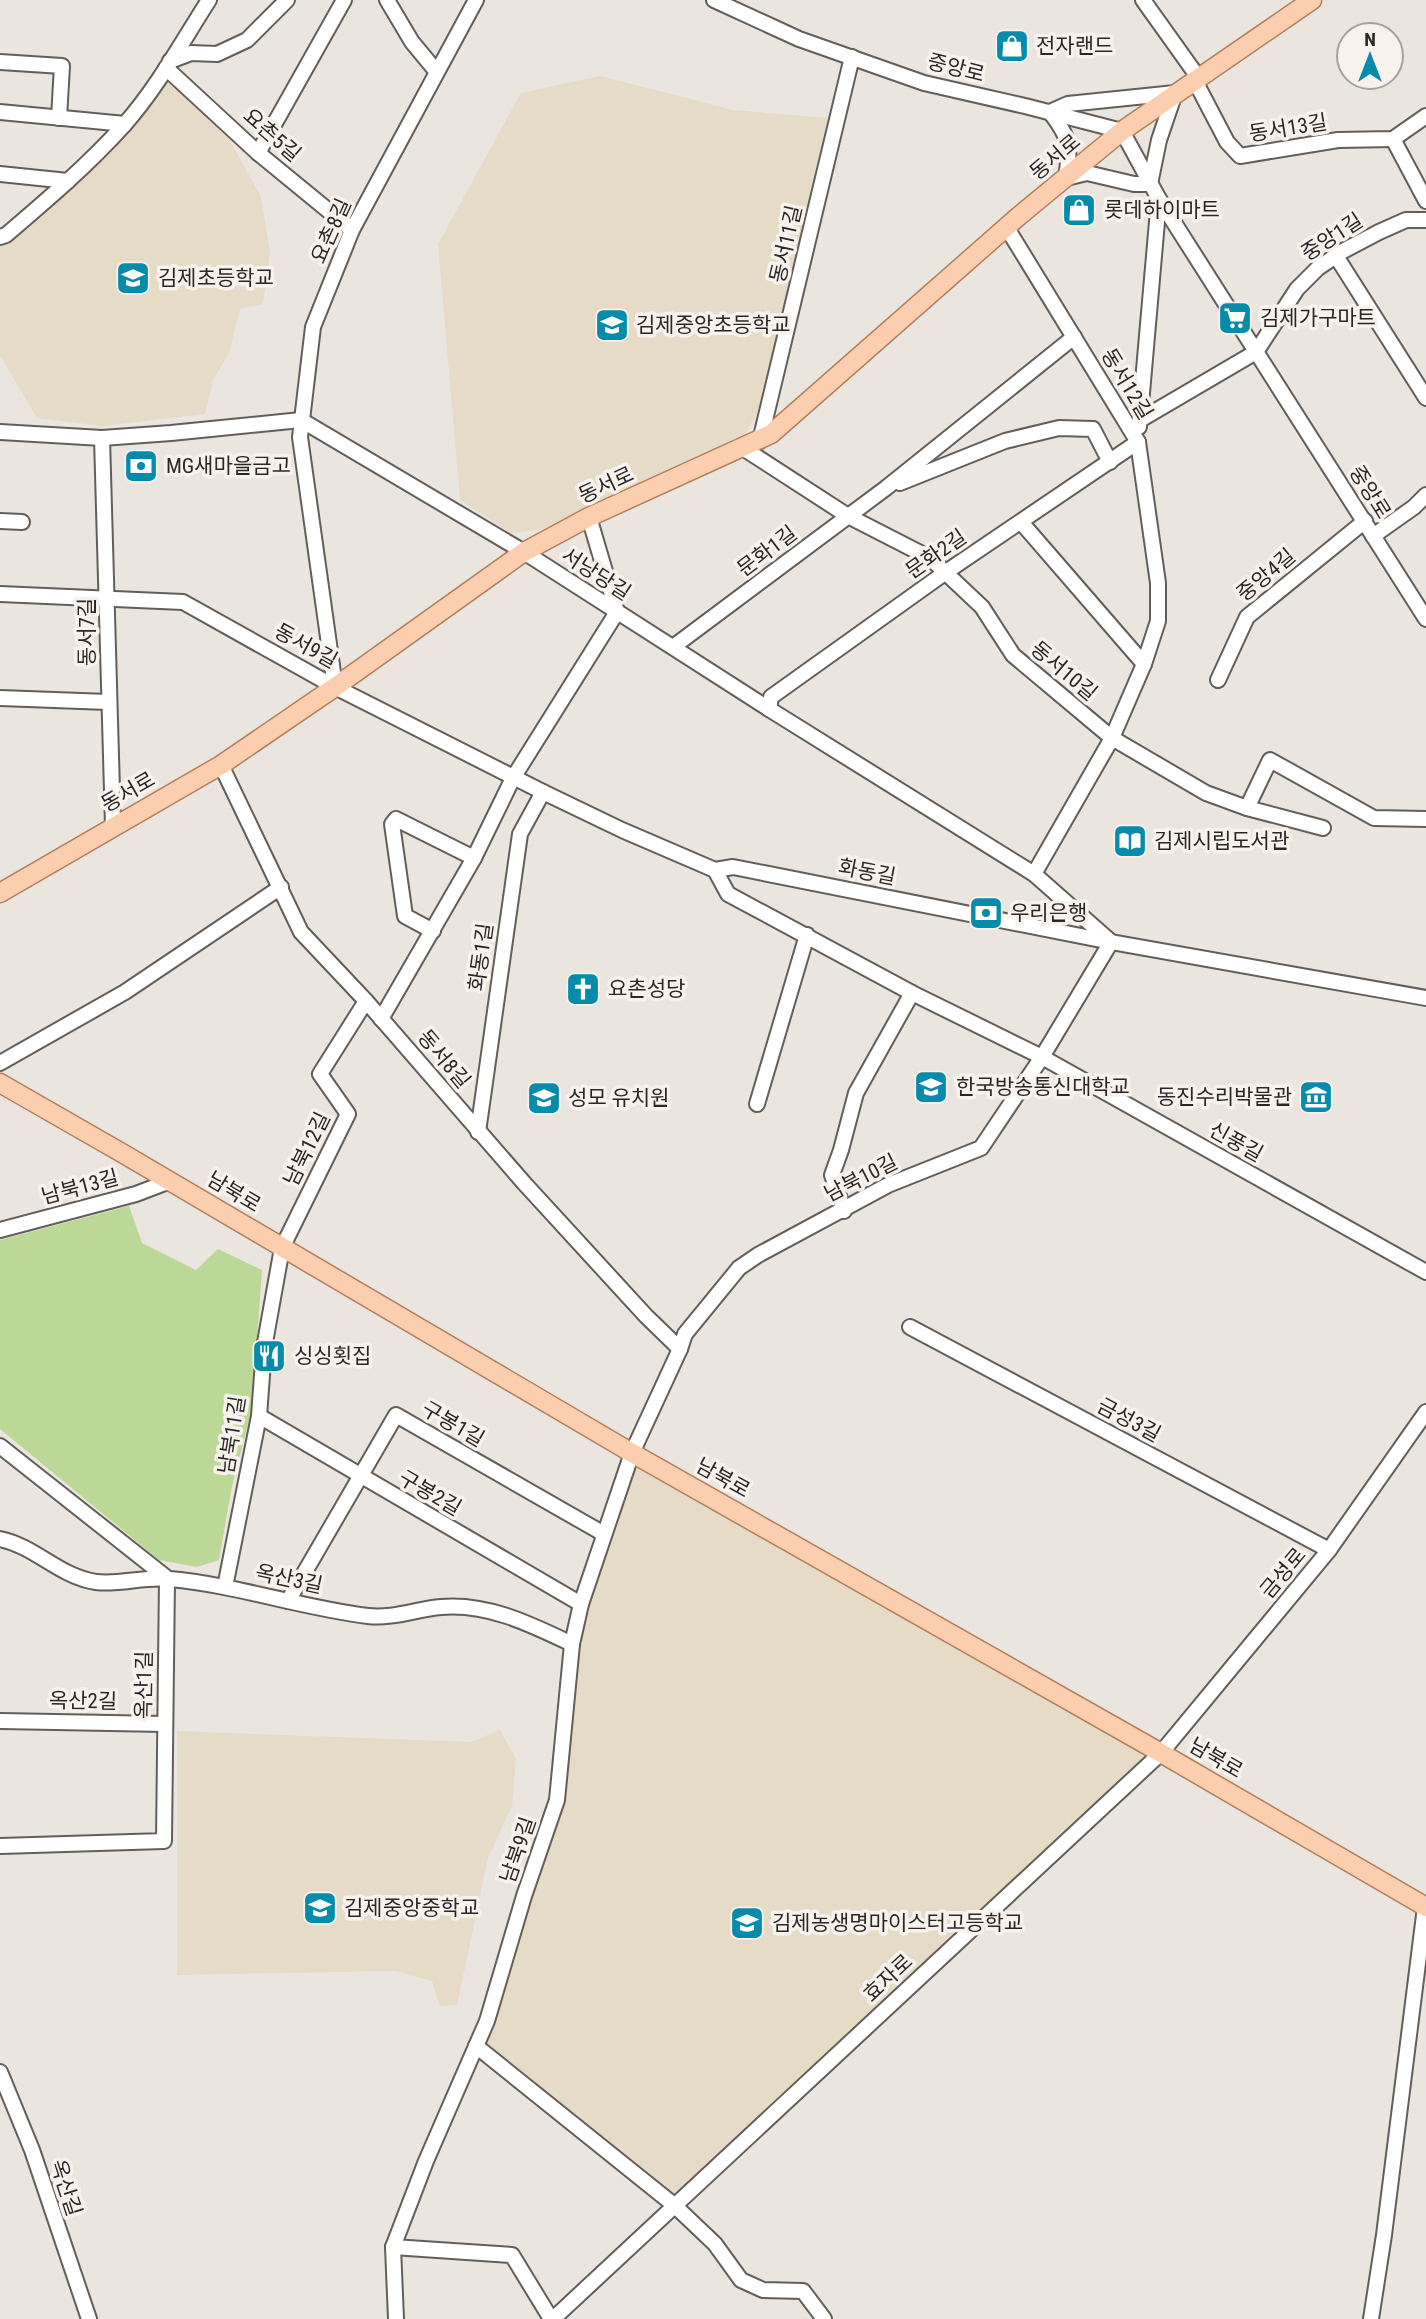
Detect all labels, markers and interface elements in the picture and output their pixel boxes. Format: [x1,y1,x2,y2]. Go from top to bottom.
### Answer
north arrow [1335,21,1405,91]
shop icon: 전자랜드 [993,27,1031,65]
text: N [1364,28,1376,51]
place label: 전자랜드 [1036,34,1113,58]
street label: 중앙로 [925,49,987,87]
street label: 요촌5길 [238,104,306,166]
street label: 동서13길 [1247,110,1329,146]
street label: 동서로 [1025,129,1085,185]
shop icon: 롯데하이마트 [1060,191,1098,229]
street label: 요촌8길 [306,195,356,267]
place label: 롯데하이마트 [1104,198,1220,222]
street label: 동서11길 [765,203,807,285]
street label: 중앙1길 [1297,208,1367,266]
school or university icon: 김제초등학교 [114,259,152,297]
place label: 김제초등학교 [158,266,274,290]
supermarket icon: 김제가구마트 [1216,299,1254,337]
school or university icon: 김제중앙초등학교 [593,306,631,344]
place label: 김제가구마트 [1260,306,1376,330]
place label: 김제중앙초등학교 [636,313,791,337]
street label: 동서12길 [1096,344,1158,424]
bank icon: MG새마을금고 [122,447,160,485]
place label: MG새마을금고 [166,454,291,478]
street label: 중앙로 [1344,461,1396,523]
street label: 동서로 [575,462,637,508]
street label: 문화1길 [732,521,802,581]
street label: 문화2길 [901,525,971,583]
street label: 서낭당길 [557,543,635,605]
street label: 중앙4길 [1232,544,1300,606]
street label: 동서7길 [75,598,99,666]
street label: 동서9길 [270,619,342,673]
street label: 동서10길 [1026,637,1102,705]
street label: 동서로 [97,767,159,817]
library icon: 김제시립도서관 [1111,822,1149,860]
place label: 김제시립도서관 [1154,829,1289,853]
street label: 화동길 [836,855,898,889]
bank icon: 우리은행 [967,894,1005,932]
place label: 우리은행 [1010,901,1087,925]
street label: 화동1길 [464,921,498,993]
church icon: 요촌성당 [564,970,602,1008]
place label: 요촌성당 [608,977,685,1001]
street label: 동서8길 [413,1025,475,1093]
school or university icon: 한국방송통신대학교 [912,1068,950,1106]
place label: 한국방송통신대학교 [956,1075,1130,1099]
museum icon: 동진수리박물관 [1297,1078,1335,1116]
school or university icon: 성모 유치원 [525,1079,563,1117]
place label: 동진수리박물관 [1157,1085,1292,1109]
place label: 성모 유치원 [568,1086,669,1110]
street label: 남북12길 [279,1108,335,1190]
street label: 신풍길 [1205,1117,1267,1167]
street label: 남북10길 [820,1149,902,1207]
street label: 남북13길 [39,1165,121,1209]
street label: 남북로 [203,1167,265,1217]
restaurant icon: 싱싱횟집 [250,1337,288,1375]
place label: 싱싱횟집 [294,1344,371,1368]
street label: 금성3길 [1093,1393,1165,1447]
street label: 남북11길 [214,1394,250,1476]
street label: 구봉1길 [417,1397,489,1451]
street label: 남북로 [692,1453,754,1503]
street label: 구봉2길 [394,1466,466,1520]
street label: 금성로 [1255,1543,1311,1603]
street label: 옥산3길 [253,1560,325,1598]
street label: 옥산1길 [131,1651,157,1719]
street label: 옥산2길 [49,1688,117,1714]
street label: 남북로 [1185,1733,1247,1783]
street label: 남북9길 [496,1814,540,1886]
school or university icon: 김제중앙중학교 [301,1889,339,1927]
place label: 김제중앙중학교 [344,1896,479,1920]
school or university icon: 김제농생명마이스터고등학교 [728,1904,766,1942]
place label: 김제농생명마이스터고등학교 [772,1911,1023,1935]
street label: 효자로 [859,1949,917,2007]
street label: 옥산길 [46,2157,86,2219]

